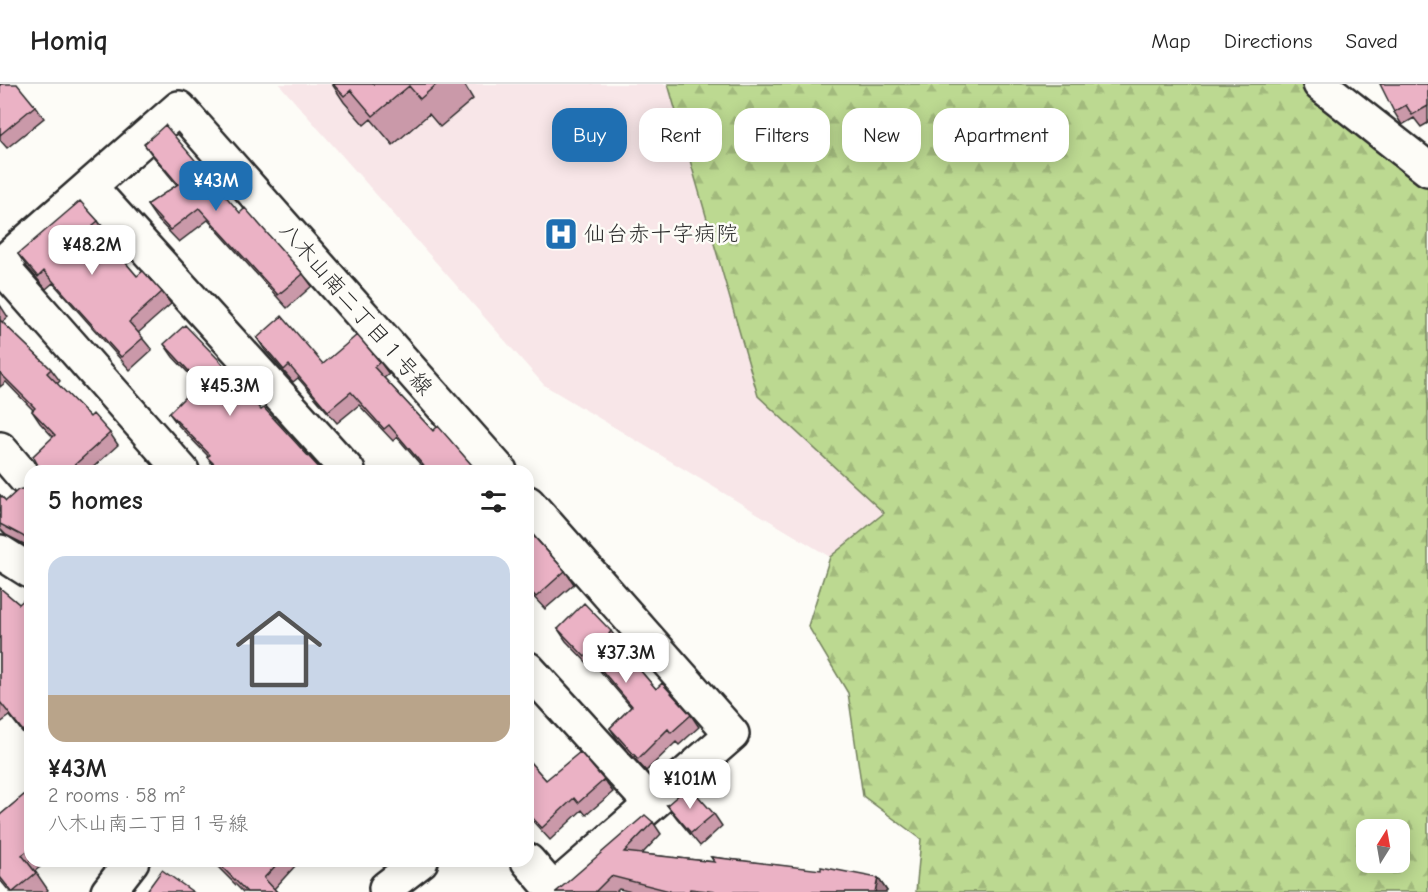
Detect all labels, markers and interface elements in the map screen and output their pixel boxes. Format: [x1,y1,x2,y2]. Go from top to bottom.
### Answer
text: Homiq [30,25,108,57]
text: Map [1151,29,1191,53]
text: Directions [1224,29,1313,53]
text: Saved [1346,29,1398,53]
chip: Buy [552,108,627,162]
chip: Rent [639,108,722,162]
chip: Filters [734,108,830,162]
chip: New [842,108,921,162]
chip: Apartment [933,108,1069,162]
pin: ¥43M [180,161,252,212]
text: ¥43M [193,169,239,192]
hospital icon: 仙台赤十字病院 [543,216,579,252]
street label: 八木山南二丁目１号線 [274,217,438,401]
place label: 仙台赤十字病院 [584,221,738,247]
pin: ¥48.2M [43,225,141,276]
text: ¥48.2M [62,233,122,256]
pin: ¥45.3M [181,366,279,417]
text: ¥45.3M [200,374,260,397]
icon: filters [477,485,510,518]
text: 5 homes [48,486,143,516]
icon: home [225,595,333,703]
pin: ¥37.3M [577,633,675,684]
text: ¥37.3M [597,641,655,664]
text: ¥43M [48,754,107,784]
pin: ¥101M [648,759,732,810]
text: ¥101M [663,767,717,790]
text: 2 rooms · 58 m² [48,784,185,807]
text: 八木山南二丁目１号線 [48,812,248,835]
north arrow [1356,819,1410,873]
map controls [1356,819,1410,873]

